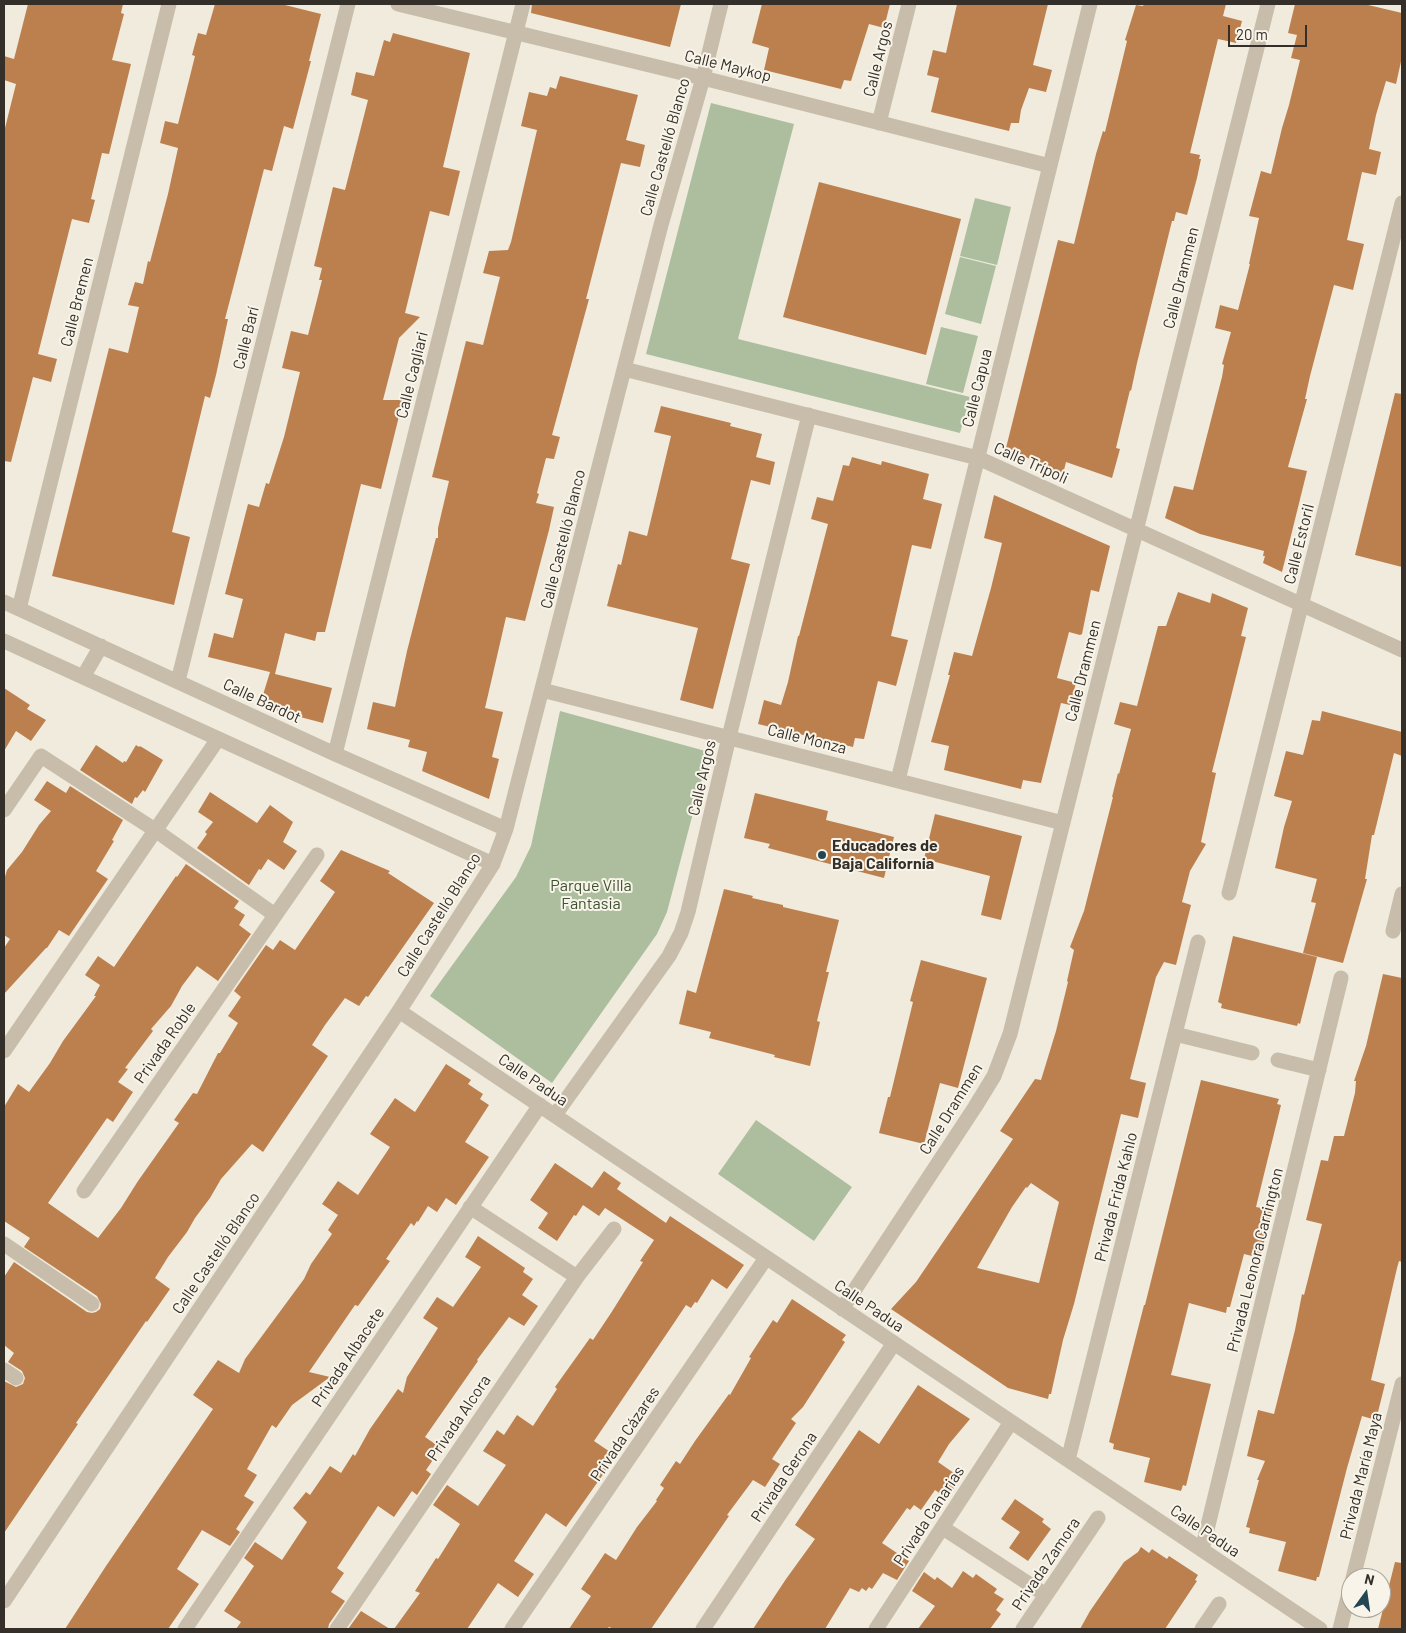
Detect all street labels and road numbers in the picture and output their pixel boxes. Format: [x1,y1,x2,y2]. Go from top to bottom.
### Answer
street label: Calle Argos [859,19,897,99]
street label: Calle Maykop [682,46,774,86]
street label: Calle Castelló Blanco [636,76,694,218]
street label: Calle Drammen [1159,225,1203,331]
street label: Calle Bremen [57,255,97,349]
street label: Calle Barí [229,305,263,371]
street label: Calle Cagliari [392,329,432,421]
street label: Calle Capua [958,347,996,429]
street label: Calle Trípoli [991,438,1071,488]
street label: Calle Castelló Blanco [536,467,590,611]
street label: Calle Estoril [1280,502,1318,586]
street label: Calle Drammen [1061,618,1105,724]
street label: Calle Bardot [220,675,304,727]
street label: Calle Monza [765,720,849,758]
street label: Calle Argos [684,738,720,818]
street label: Calle Castelló Blanco [393,849,485,981]
street label: Privada Roble [130,999,200,1087]
street label: Calle Padua [494,1050,572,1110]
street label: Calle Drammen [915,1060,987,1158]
street label: Privada Frida Kahlo [1091,1130,1141,1264]
street label: Privada Leonora Carrington [1223,1166,1287,1354]
street label: Calle Castelló Blanco [168,1188,264,1318]
street label: Calle Padua [830,1276,908,1336]
street label: Privada Albacete [308,1303,388,1411]
street label: Privada Alcora [423,1371,495,1465]
street label: Privada Cázares [586,1383,664,1485]
street label: Privada María Maya [1336,1411,1386,1541]
street label: Privada Gerona [747,1428,821,1526]
street label: Privada Canarias [890,1462,968,1570]
street label: Calle Padua [1166,1501,1244,1561]
street label: Privada Zamora [1008,1514,1084,1614]

